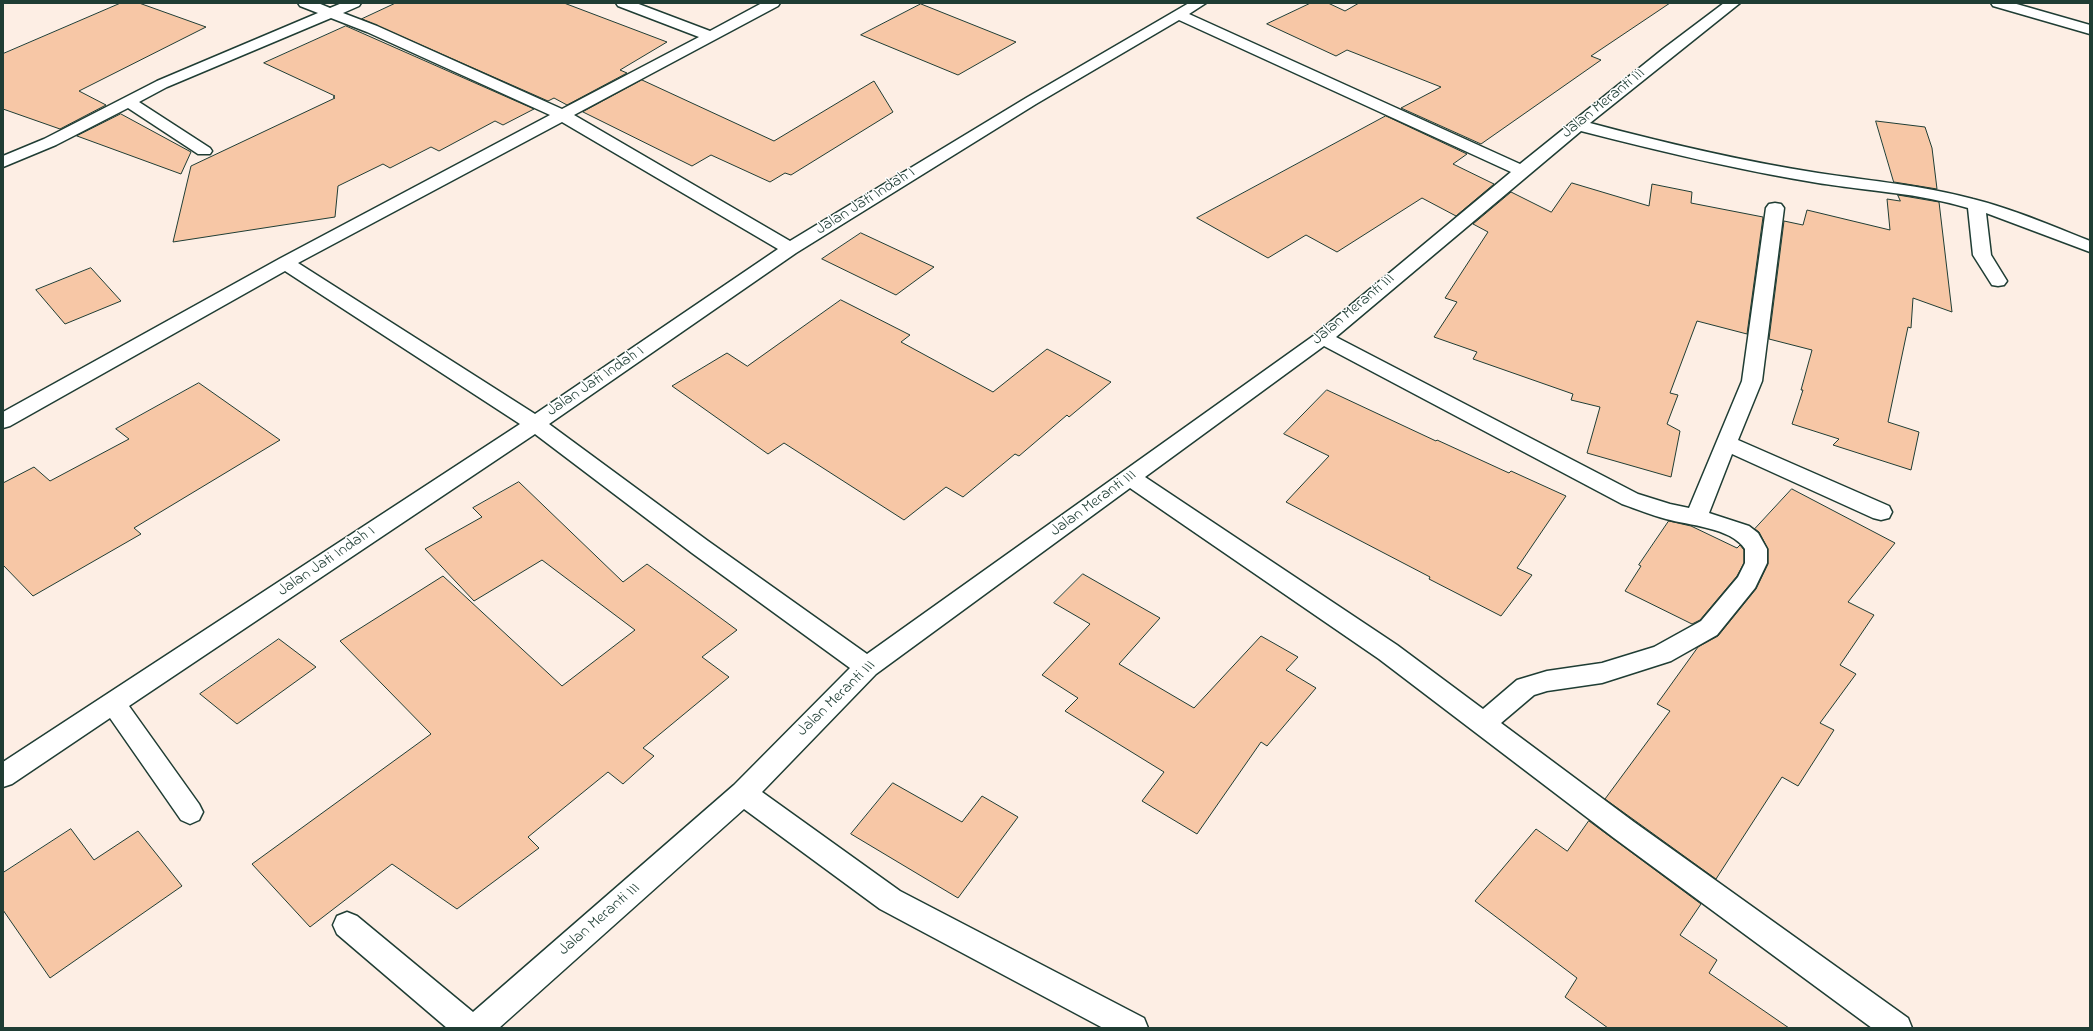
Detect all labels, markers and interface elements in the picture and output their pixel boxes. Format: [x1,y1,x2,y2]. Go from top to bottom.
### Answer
street label: Jalan Meranti III [1558,65,1650,143]
street label: Jalan Jati Indah I [813,164,919,240]
street label: Jalan Meranti III [1309,270,1399,350]
street label: Jalan Jati Indah I [544,342,648,422]
street label: Jalan Meranti III [1047,466,1141,542]
street label: Jalan Jati Indah I [275,522,379,602]
street label: Jalan Meranti III [794,657,880,741]
street label: Jalan Meranti III [555,879,645,961]

